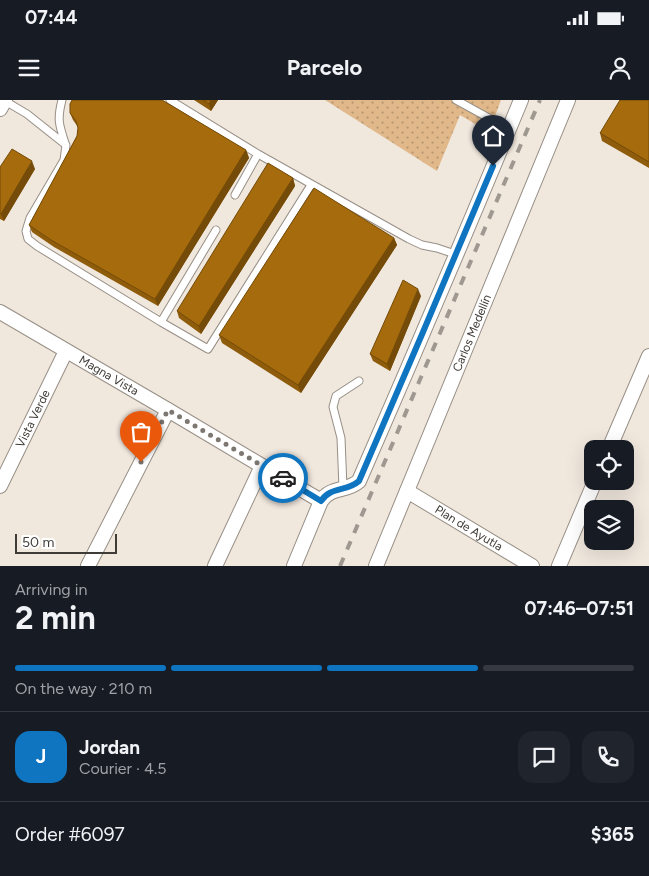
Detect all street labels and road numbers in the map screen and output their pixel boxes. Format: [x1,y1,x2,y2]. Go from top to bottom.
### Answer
street label: Carlos Medellín [450,292,494,374]
street label: Magna Vista [77,353,141,398]
street label: Vista Verde [13,387,53,450]
street label: Plan de Ayutla [432,502,505,554]

